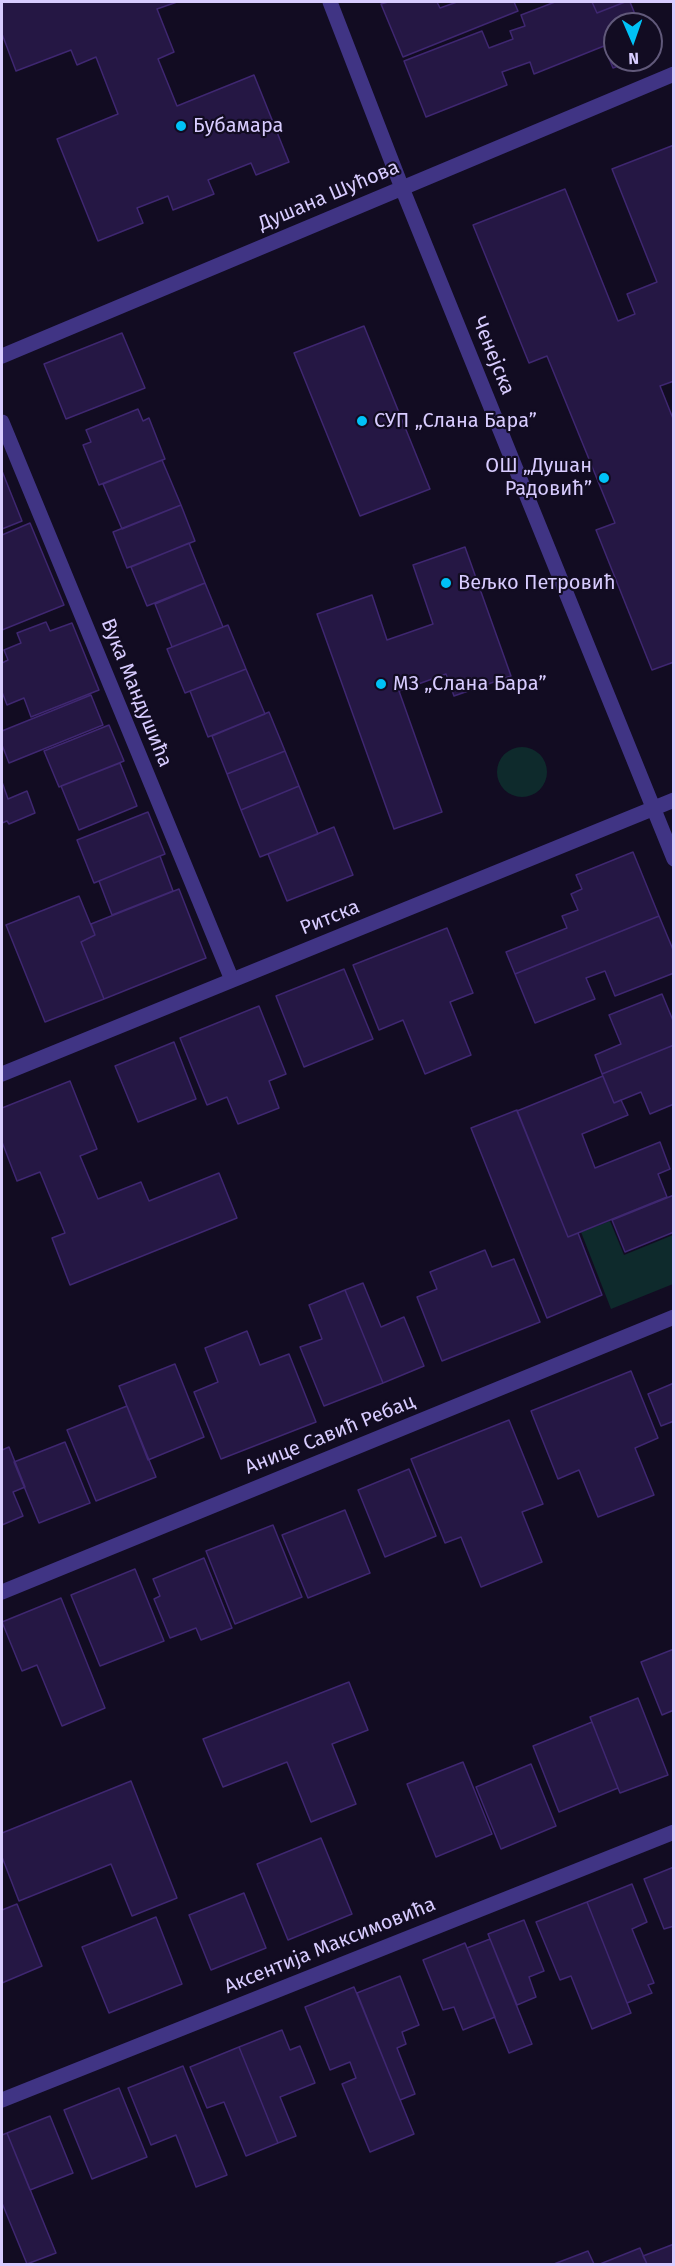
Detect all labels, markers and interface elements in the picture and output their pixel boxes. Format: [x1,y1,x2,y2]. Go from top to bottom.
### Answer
north arrow [603,12,663,72]
text: N [628,49,639,68]
place label: Бубамара [193,114,283,138]
marker: Бубамара [174,119,188,133]
street label: Душана Шућова [255,156,403,236]
street label: Ченејска [467,313,519,399]
place label: СУП „Слана Бара” [374,409,537,433]
marker: СУП „Слана Бара” [355,414,369,428]
place label: ОШ „Душан Радовић” [485,454,592,501]
marker: ОШ „Душан Радовић” [597,471,611,485]
place label: Вељко Петровић [458,571,616,595]
marker: Вељко Петровић [439,576,453,590]
street label: Вука Мандушића [95,615,177,771]
place label: МЗ „Слана Бара” [393,672,547,696]
marker: МЗ „Слана Бара” [374,677,388,691]
street label: Ритска [297,895,363,941]
street label: Анице Савић Ребац [242,1390,418,1480]
street label: Аксентија Максимовића [221,1893,439,1999]

